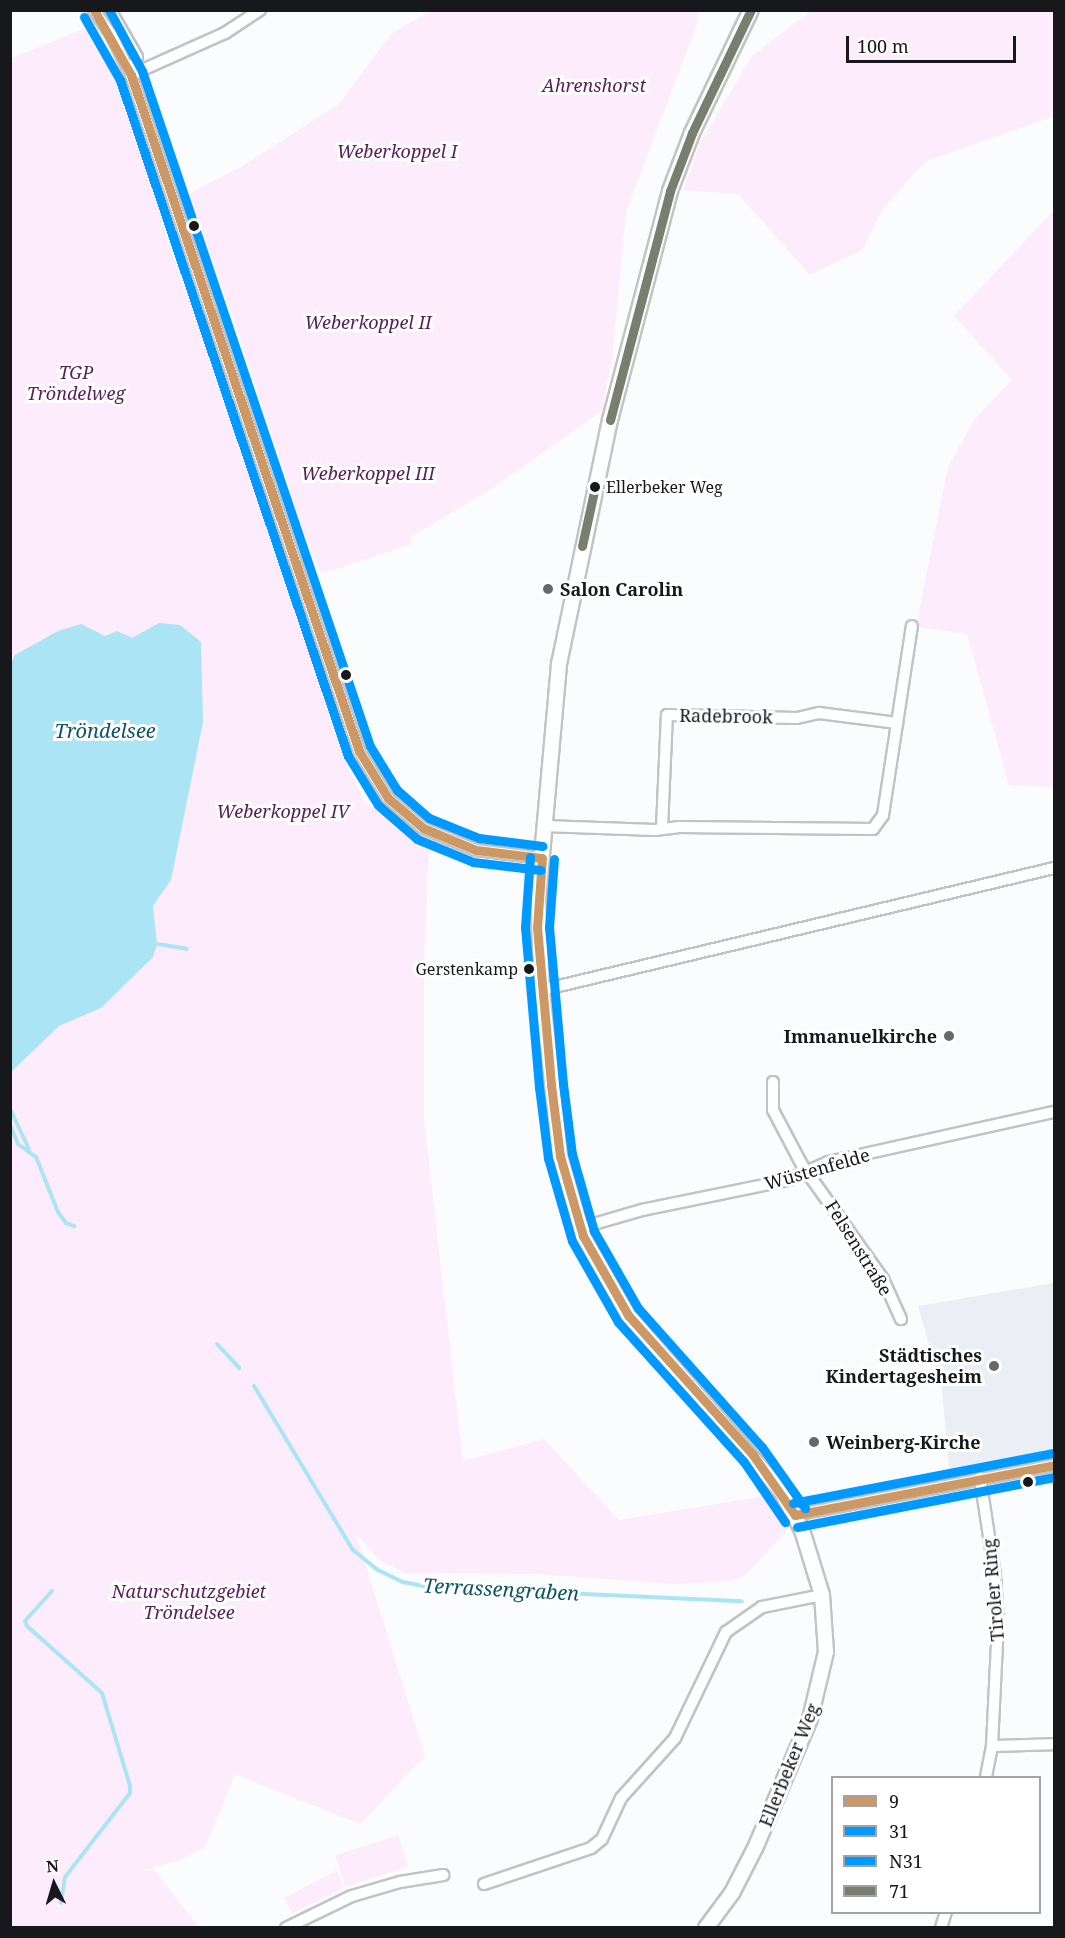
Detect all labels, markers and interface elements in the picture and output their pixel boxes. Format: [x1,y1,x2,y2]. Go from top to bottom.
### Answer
scale bar [849,24,1018,62]
text: 100 m [857,34,909,58]
park label: Ahrenshorst [542,74,646,96]
park label: Weberkoppel I [337,140,457,162]
unlabelled marker [188,220,200,232]
park label: Weberkoppel II [304,311,432,333]
park label: TGP Tröndelweg [27,362,125,404]
park label: Weberkoppel III [301,462,435,484]
place label: Ellerbeker Weg [606,477,723,497]
marker: Ellerbeker Weg [589,481,601,493]
place label: Salon Carolin [560,578,683,600]
marker: Salon Carolin [541,582,555,596]
unlabelled marker [340,669,352,681]
street label: Radebrook [679,704,773,728]
water label: Tröndelsee [54,718,156,742]
park label: Weberkoppel IV [217,800,349,822]
place label: Gerstenkamp [415,959,518,979]
marker: Gerstenkamp [523,963,535,975]
place label: Immanuelkirche [784,1025,937,1047]
marker: Immanuelkirche [942,1029,956,1043]
street label: Wüstenfelde [762,1144,872,1194]
street label: Felsenstraße [821,1196,897,1300]
place label: Städtisches Kindertagesheim [826,1345,982,1388]
marker: Städtisches Kindertagesheim [987,1359,1001,1373]
place label: Weinberg-Kirche [826,1431,981,1453]
marker: Weinberg-Kirche [807,1435,821,1449]
unlabelled marker [1022,1476,1034,1488]
street label: Tiroler Ring [978,1538,1008,1642]
water label: Terrassengraben [422,1573,580,1605]
park label: Naturschutzgebiet Tröndelsee [112,1581,266,1624]
street label: Ellerbeker Weg [754,1700,824,1830]
legend [831,1776,1041,1914]
text: 9 [889,1789,899,1813]
text: 31 [889,1819,909,1843]
text: N31 [889,1849,923,1873]
north arrow [24,1854,84,1914]
text: N [45,1855,60,1878]
text: 71 [889,1879,909,1903]

